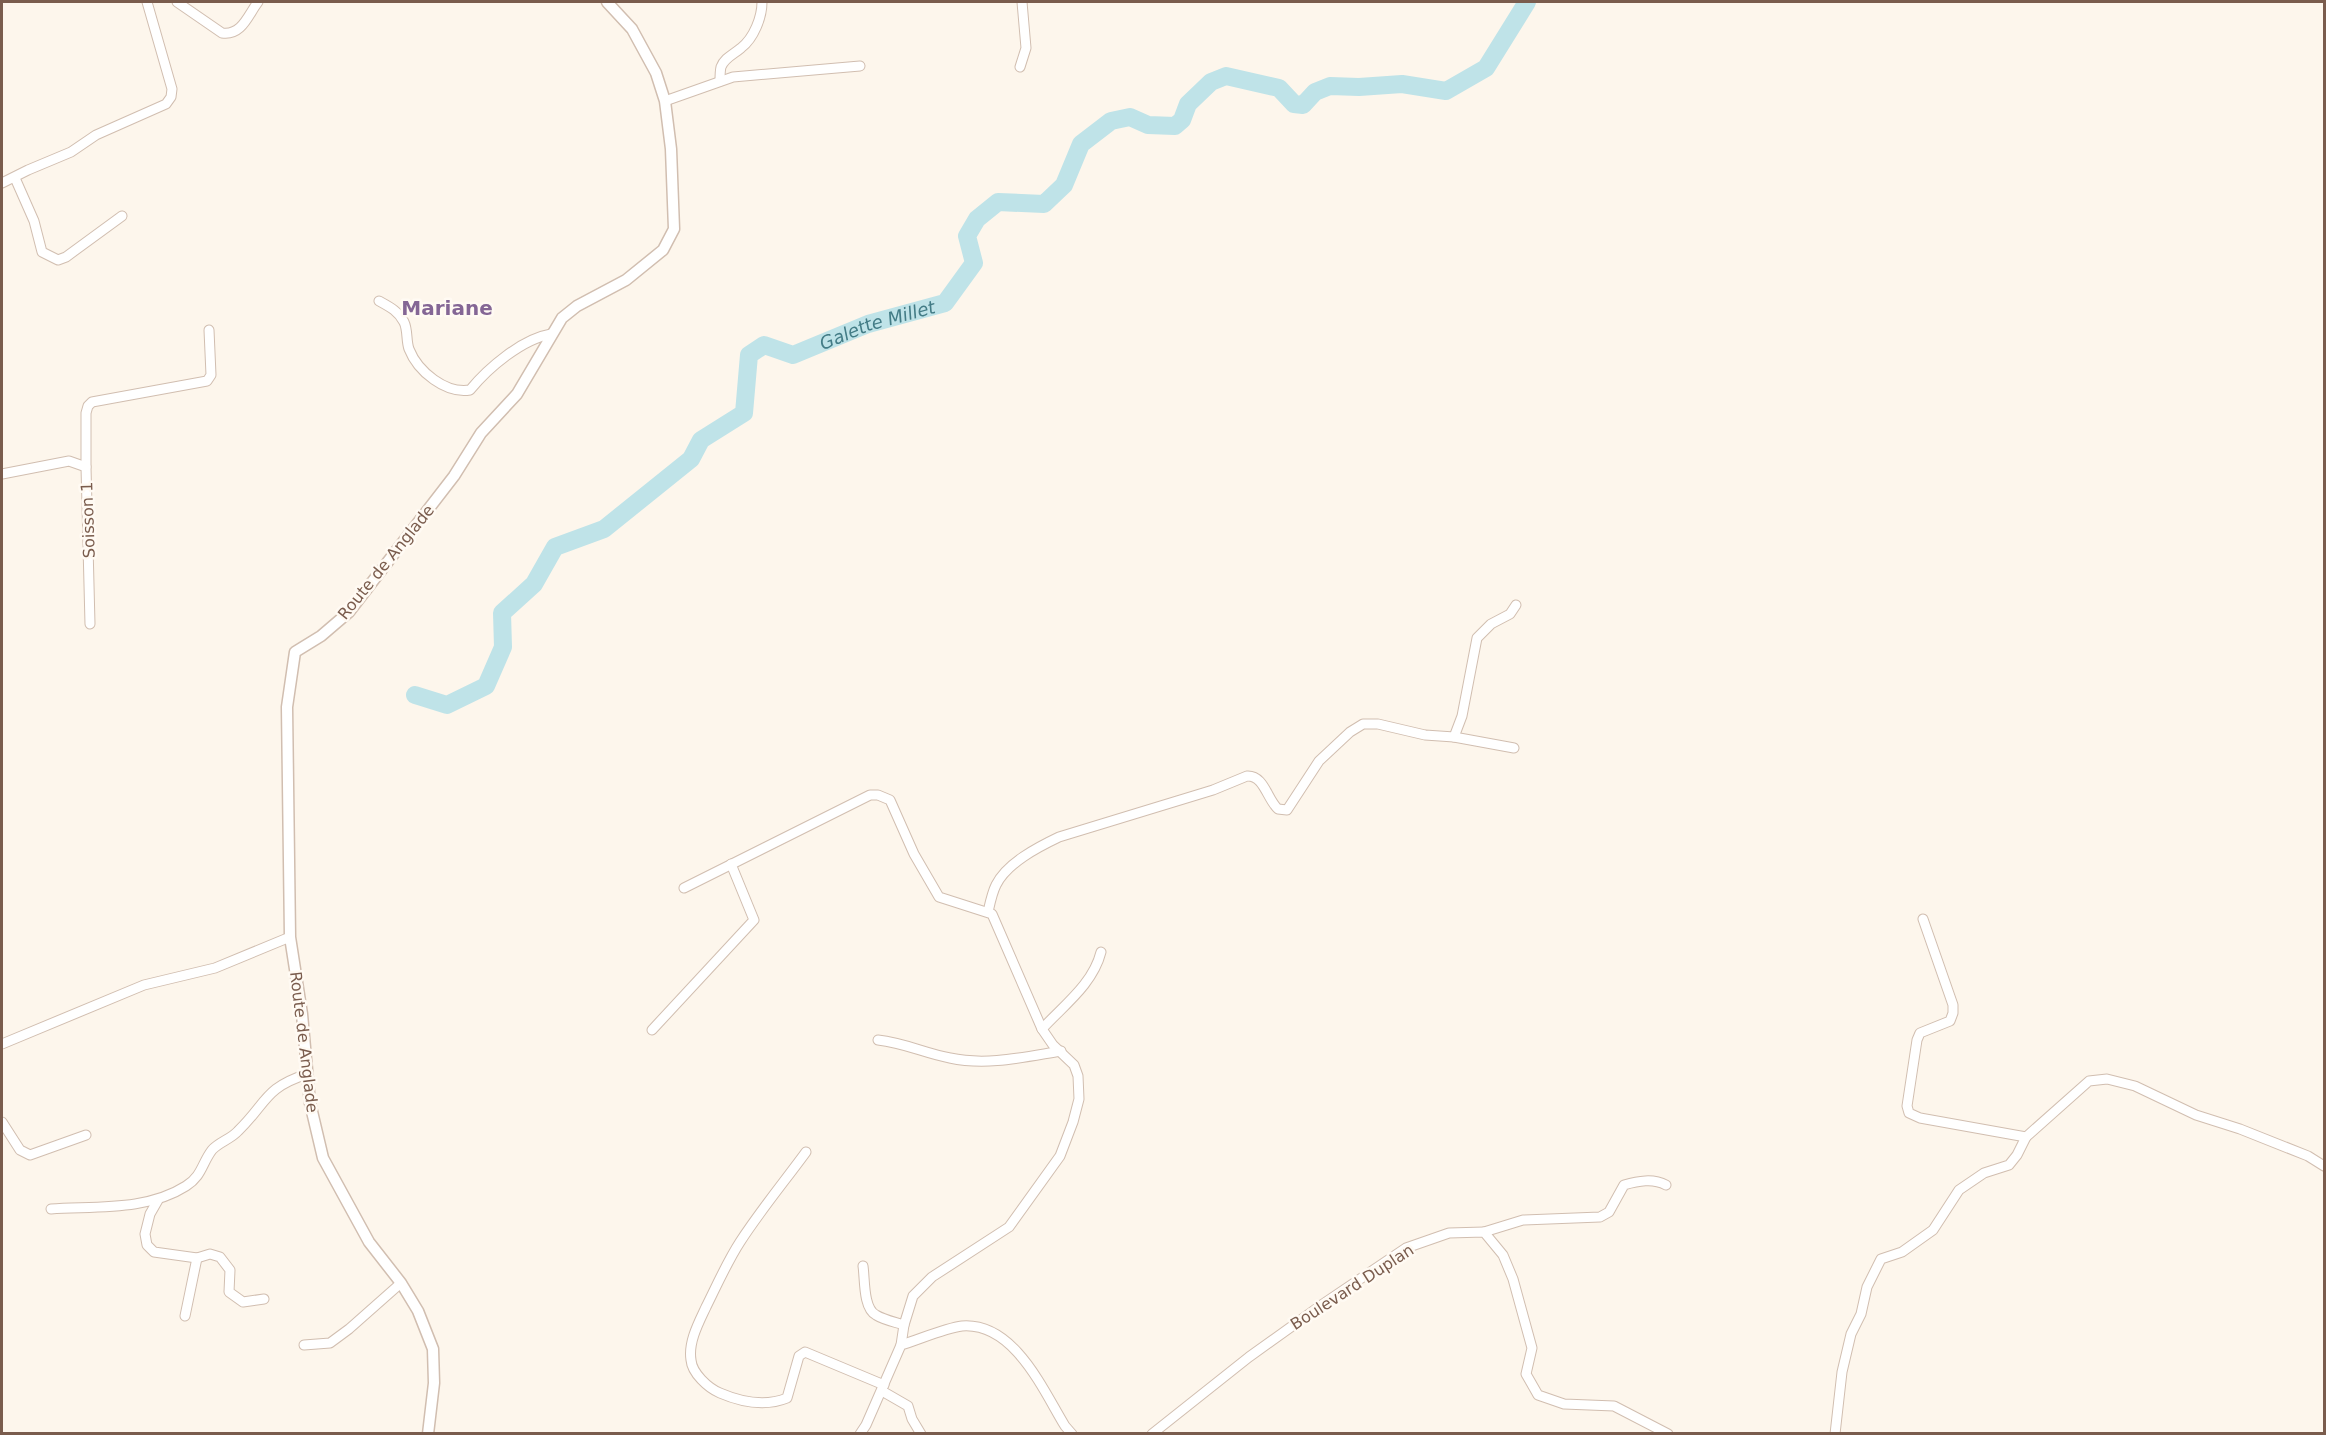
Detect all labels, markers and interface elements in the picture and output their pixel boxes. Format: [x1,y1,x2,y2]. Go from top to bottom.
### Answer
water label: Galette Millet [816,295,938,353]
district label: Mariane [401,296,493,320]
street label: Soisson 1 [77,482,99,558]
street label: Route de Anglade [334,501,438,623]
street label: Route de Anglade [286,970,322,1114]
street label: Boulevard Duplan [1287,1240,1417,1334]

